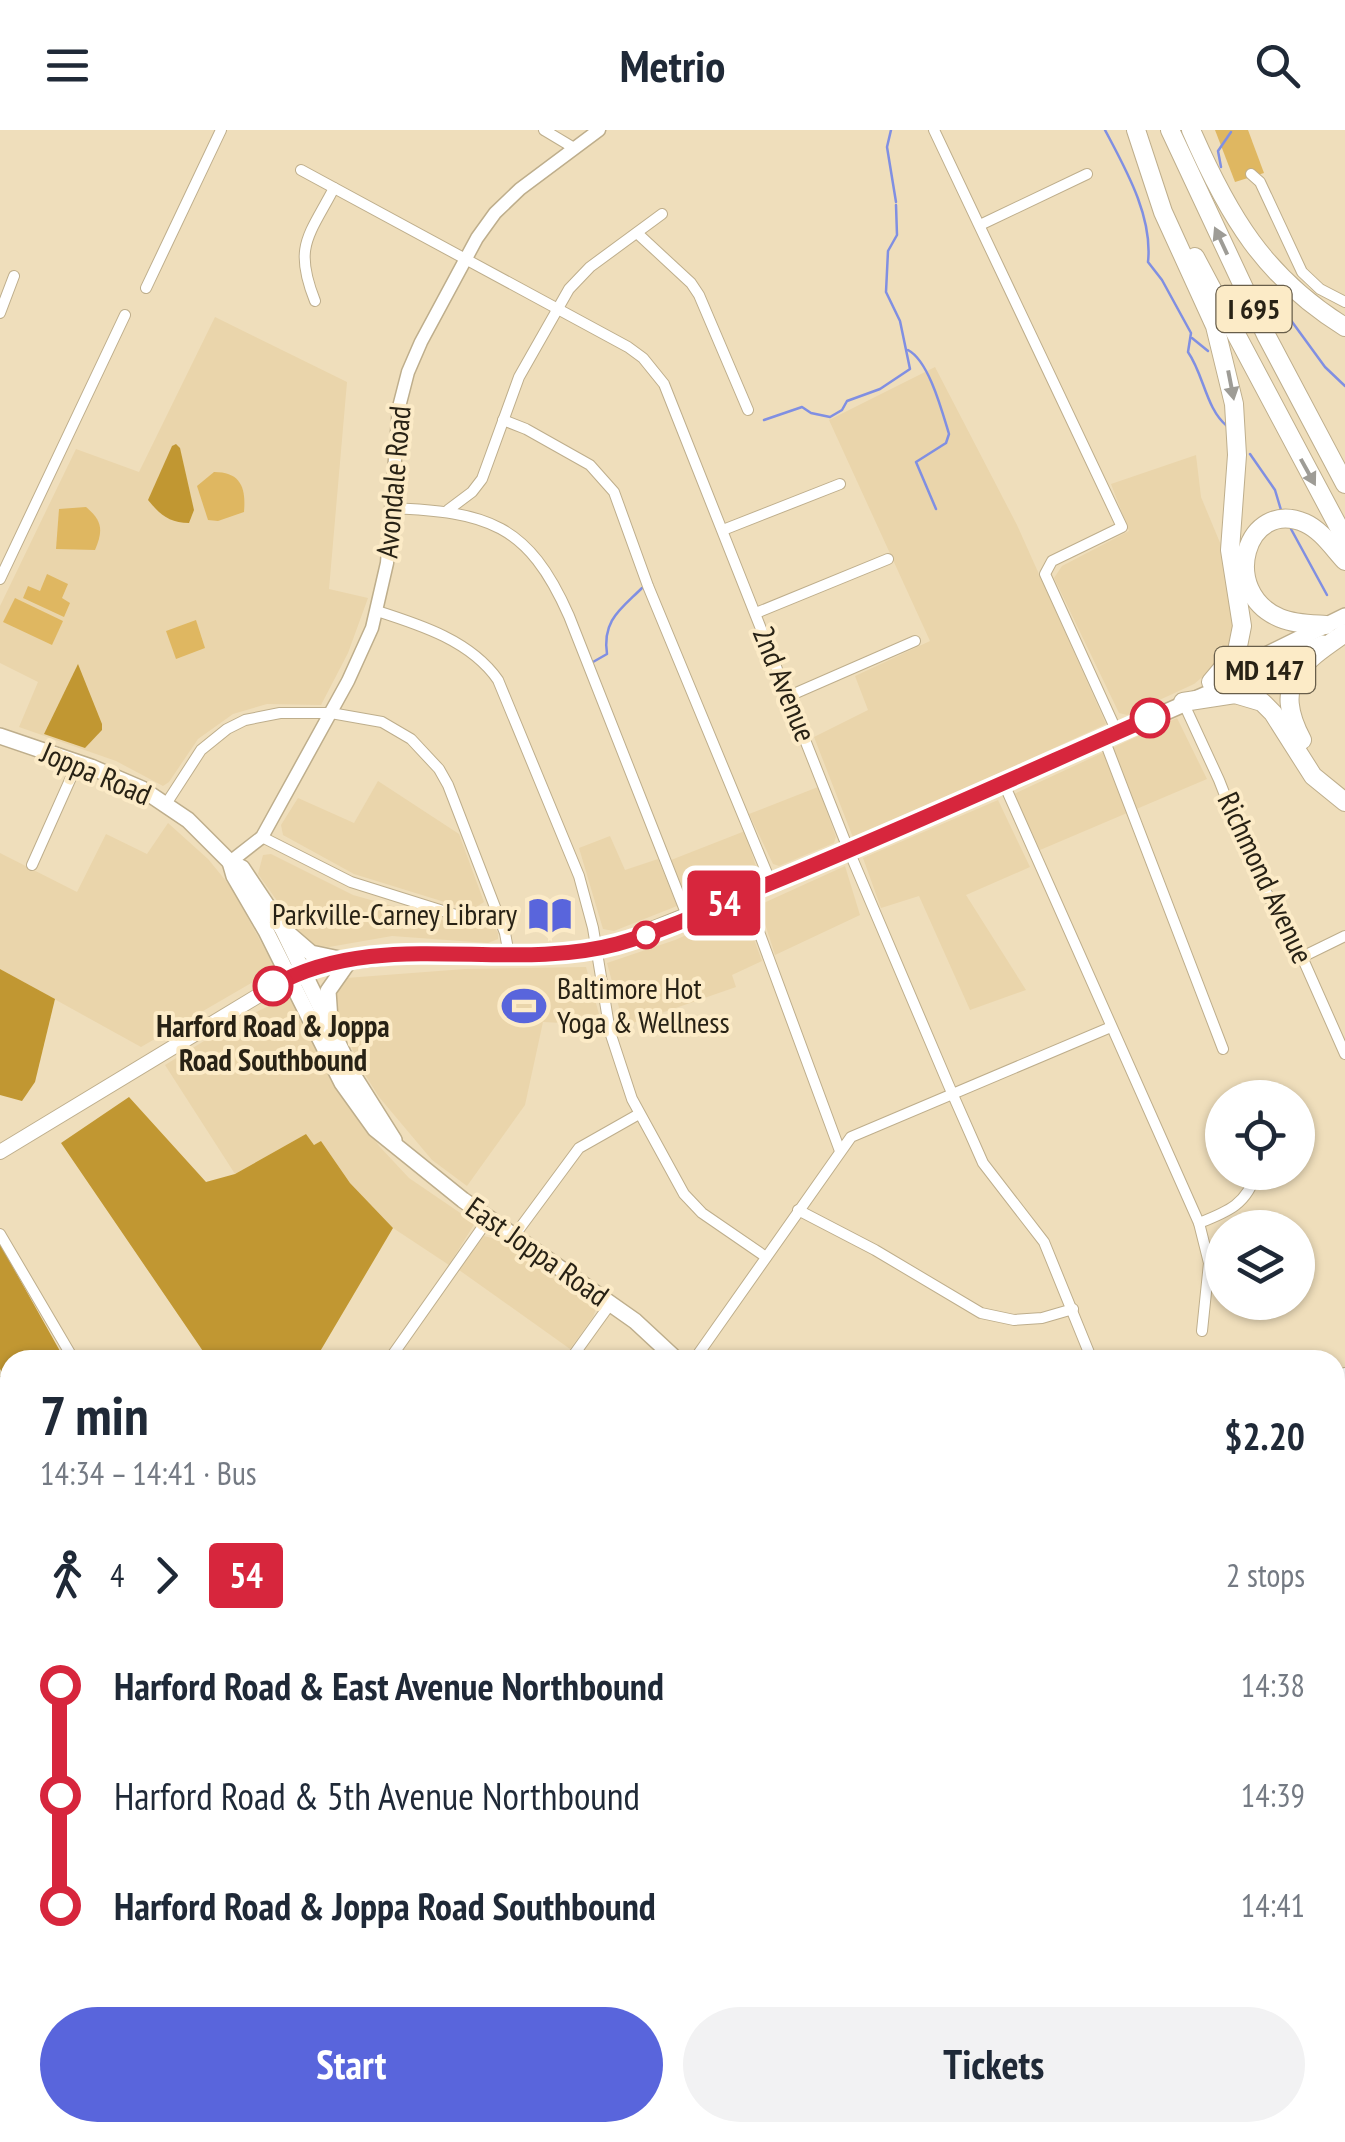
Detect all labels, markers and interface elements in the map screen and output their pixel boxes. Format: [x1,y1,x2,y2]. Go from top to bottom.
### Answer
text: Metrio [620,36,725,94]
icon: menu [40,38,95,93]
icon: search [1250,38,1305,93]
one-way arrow [1213,226,1230,255]
road number: I 695 [1216,286,1292,332]
one-way arrow [1223,369,1239,400]
street label: Avondale Road [366,404,419,560]
one-way arrow [1299,457,1316,486]
street label: 2nd Avenue [745,620,826,747]
road number: MD 147 [1215,647,1315,693]
unlabelled marker [1131,699,1169,737]
street label: Joppa Road [35,732,158,813]
street label: Richmond Avenue [1210,785,1323,969]
line badge: 54 [679,870,769,936]
text: 54 [707,880,741,926]
library icon: Parkville-Carney Library [526,891,574,939]
place label: Parkville-Carney Library [272,894,518,933]
unlabelled marker [633,922,659,948]
marker: Harford Road & Joppa Road Southbound [254,967,292,1005]
place label: Baltimore Hot Yoga & Wellness [557,968,730,1041]
sports icon: Baltimore Hot Yoga & Wellness [500,982,548,1030]
place label: Harford Road & Joppa Road Southbound [156,1006,390,1079]
map controls [1205,1080,1315,1320]
button: locate [1205,1080,1315,1190]
street label: East Joppa Road [459,1187,617,1314]
button: layers [1205,1210,1315,1320]
text: 7 min [40,1379,149,1450]
text: $2.20 [1224,1411,1305,1460]
text: 14:34 – 14:41 · Bus [40,1452,257,1494]
icon: walk [40,1548,95,1603]
icon: forward [139,1548,194,1603]
text: 54 [229,1552,263,1598]
text: 4 [110,1554,124,1596]
text: 2 stops [1226,1554,1305,1596]
text: Harford Road & East Avenue Northbound [114,1661,664,1710]
text: 14:38 [1241,1664,1305,1706]
text: Harford Road & 5th Avenue Northbound [114,1771,640,1820]
text: 14:39 [1241,1774,1305,1816]
text: Harford Road & Joppa Road Southbound [114,1881,656,1930]
text: 14:41 [1241,1884,1305,1926]
button: Start [40,2007,663,2122]
button: Tickets [683,2007,1305,2122]

